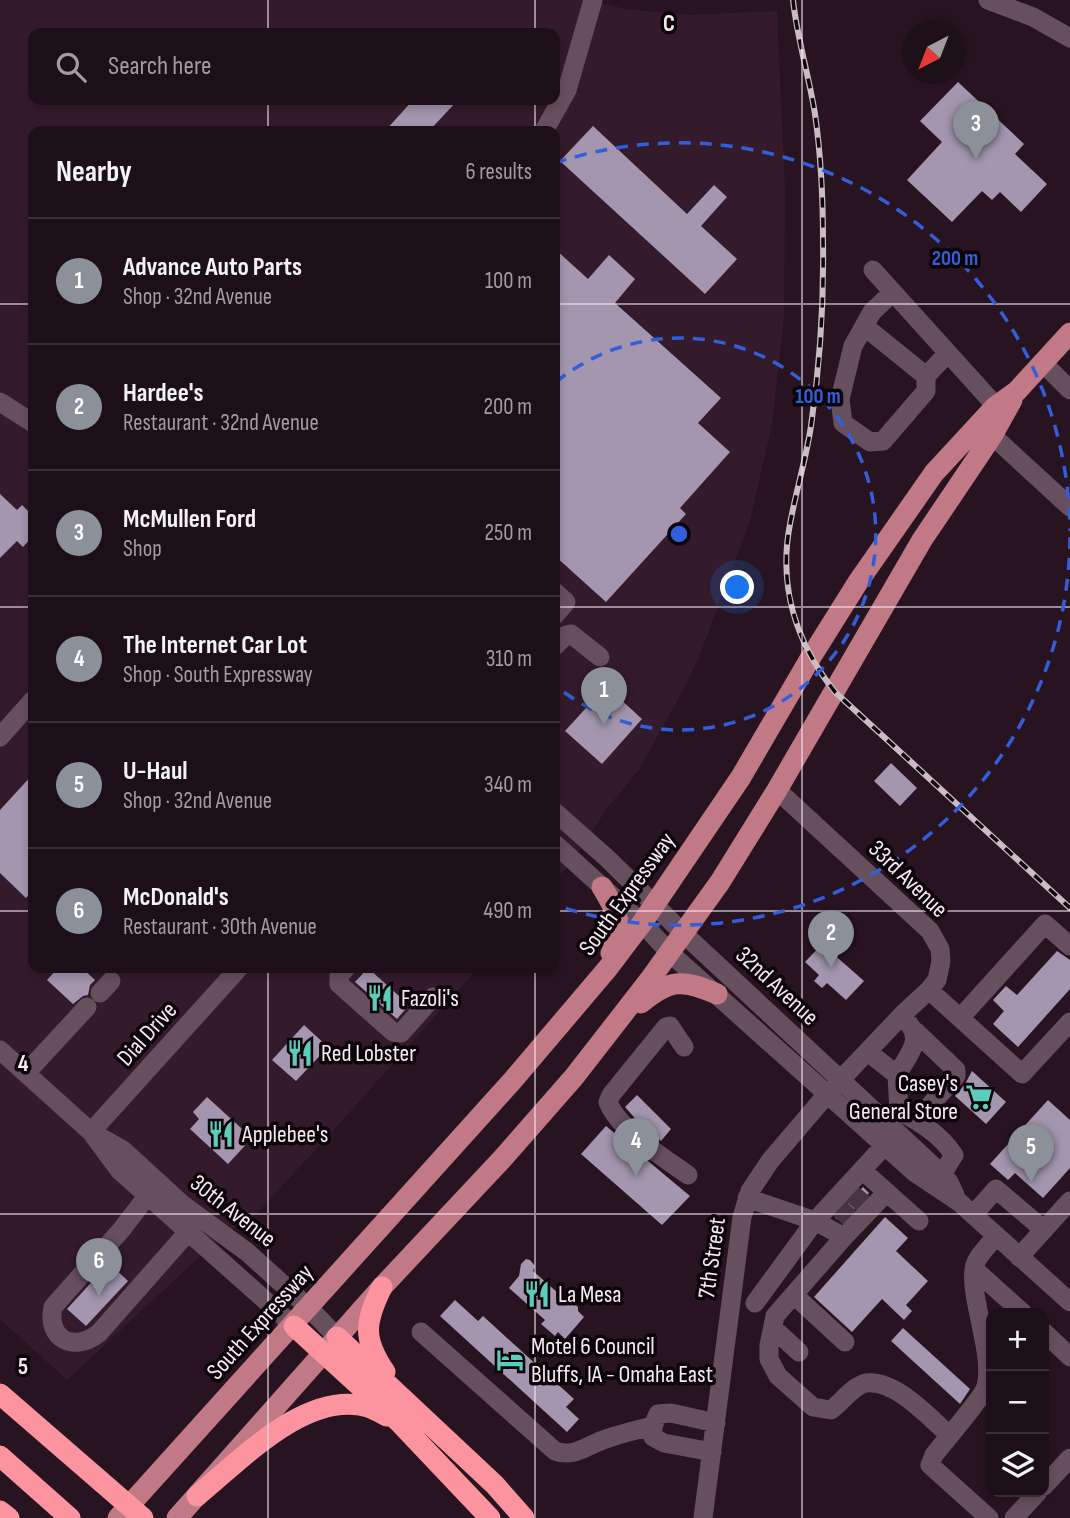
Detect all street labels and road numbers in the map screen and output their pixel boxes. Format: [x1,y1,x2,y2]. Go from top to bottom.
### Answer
street label: South Expressway [573,827,681,961]
street label: 33rd Avenue [862,834,954,924]
street label: 32nd Avenue [730,940,824,1032]
street label: Dial Drive [111,996,183,1072]
street label: 30th Avenue [184,1169,282,1253]
street label: 7th Street [692,1215,732,1301]
street label: South Expressway [201,1258,319,1386]

